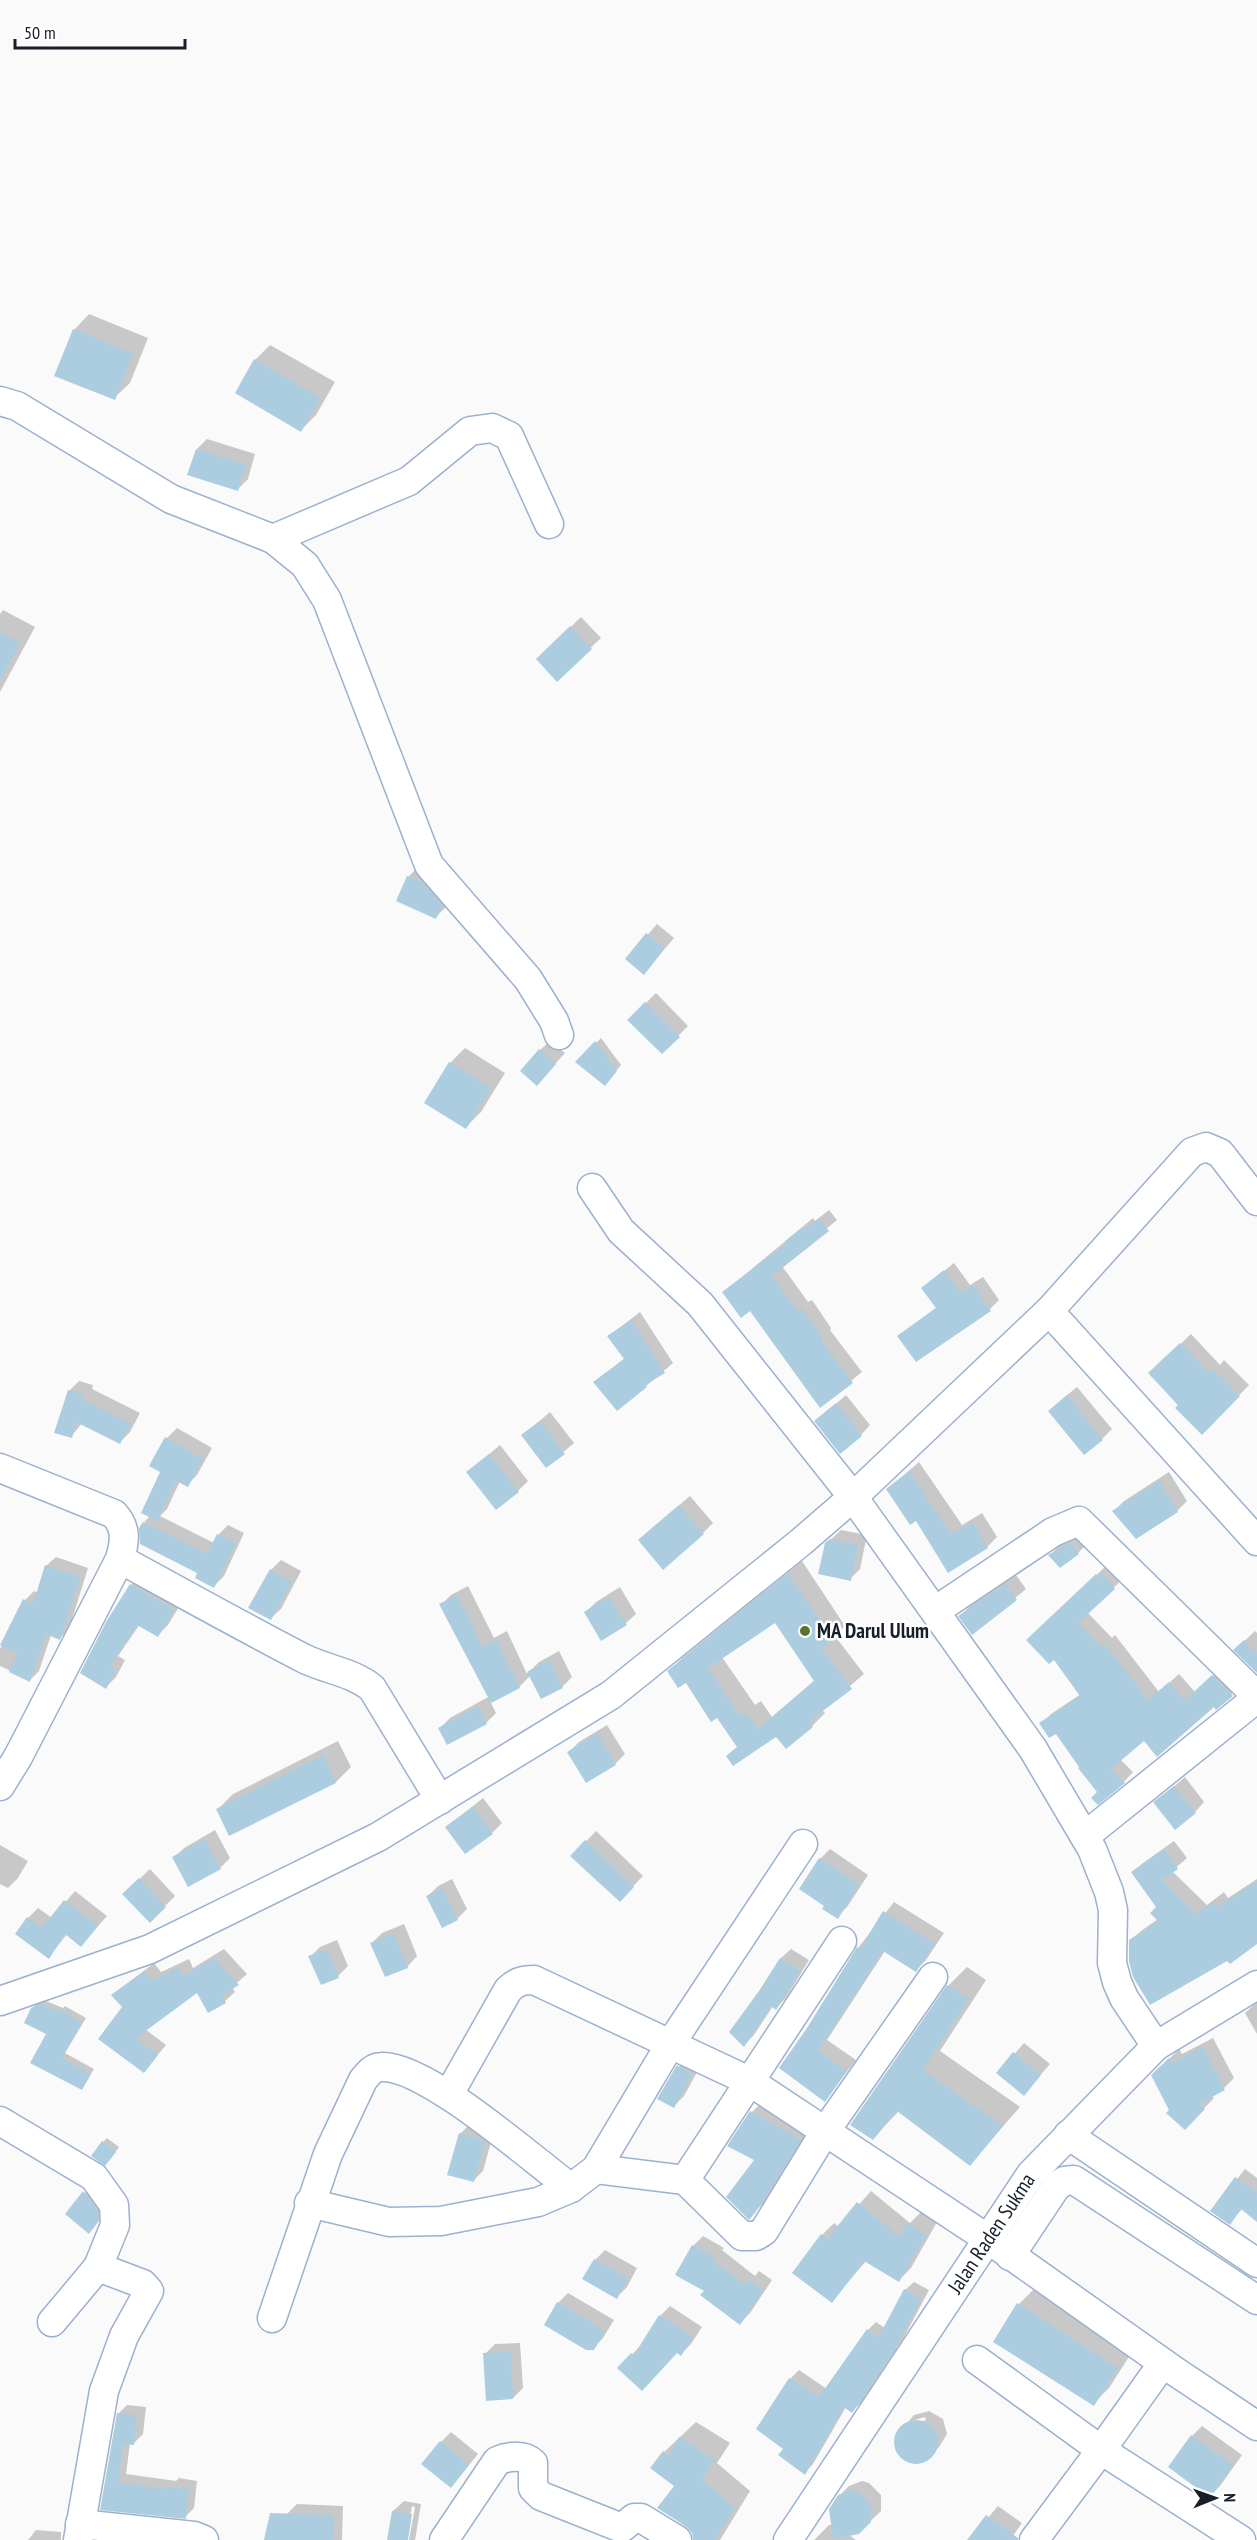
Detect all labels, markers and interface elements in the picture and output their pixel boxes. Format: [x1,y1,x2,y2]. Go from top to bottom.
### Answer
scale bar [15,12,184,50]
text: 50 m [24,21,56,44]
place label: MA Darul Ulum [817,1617,929,1644]
marker: MA Darul Ulum [798,1624,812,1638]
street label: Jalan Raden Sukma [941,2168,1041,2299]
north arrow [1185,2468,1245,2528]
text: N [1220,2493,1240,2502]

